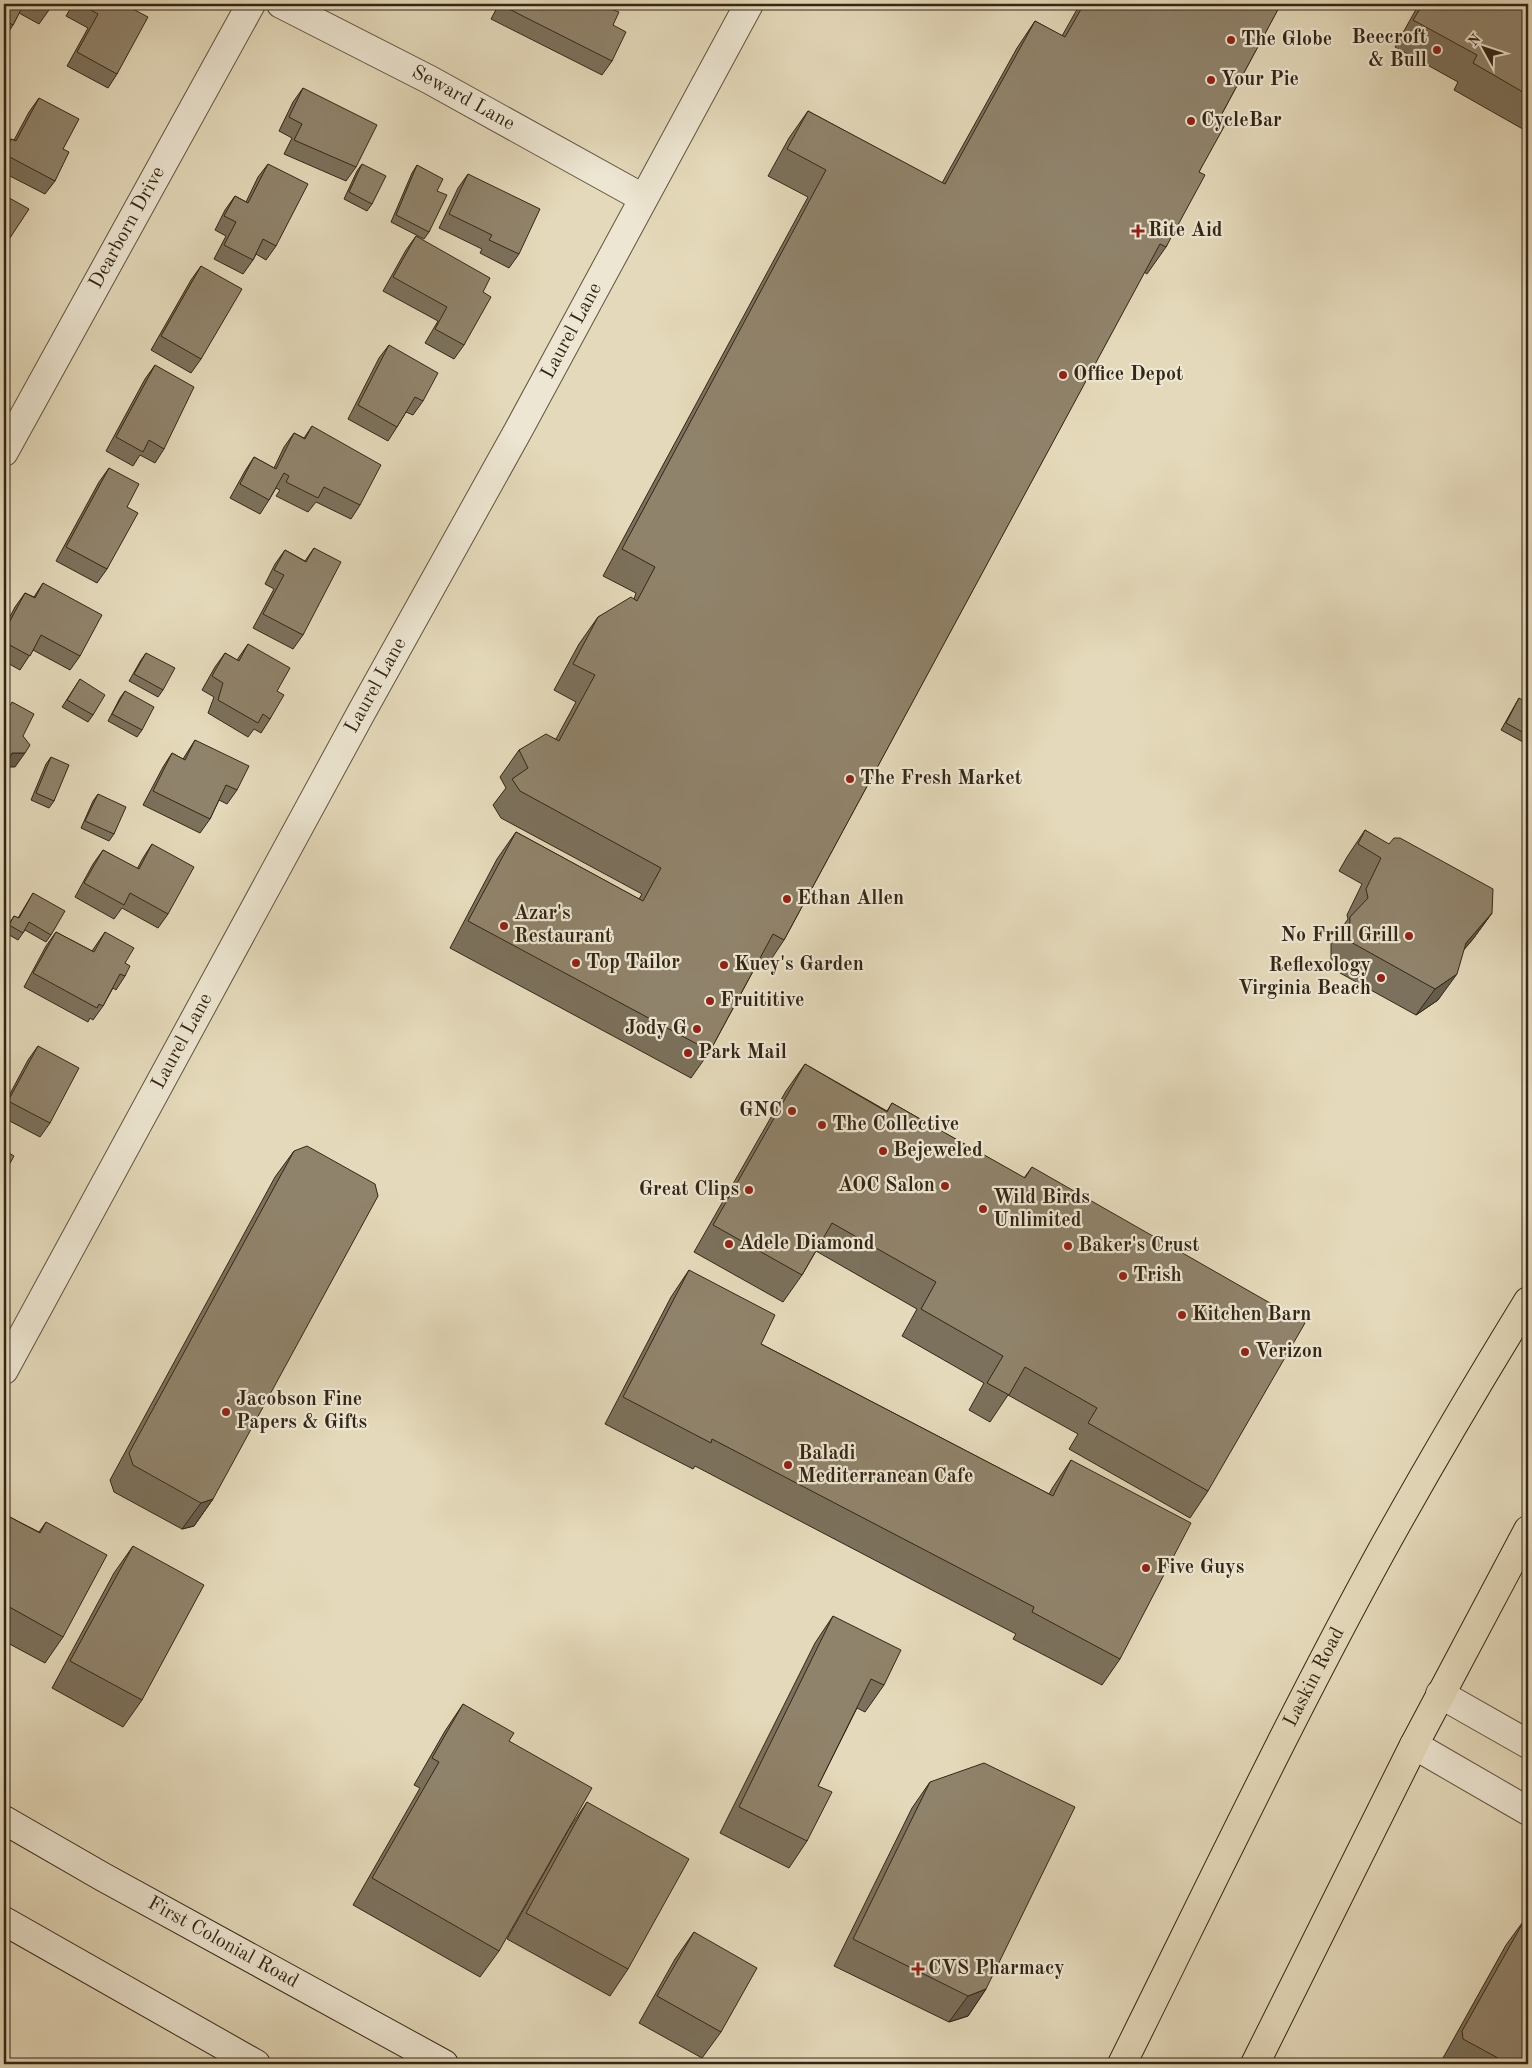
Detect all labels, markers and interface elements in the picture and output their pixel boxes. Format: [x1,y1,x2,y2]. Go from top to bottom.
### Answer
north arrow [1460,22,1510,72]
place label: Beecroft & Bull [1352,28,1427,71]
place label: The Globe [1241,30,1332,50]
text: N [1466,31,1484,49]
marker: The Globe [1225,34,1237,46]
marker: Beecroft & Bull [1431,44,1443,56]
street label: Seward Lane [408,62,518,135]
place label: Your Pie [1221,70,1299,90]
marker: Your Pie [1205,74,1217,86]
place label: CycleBar [1201,111,1282,131]
marker: CycleBar [1185,115,1197,127]
street label: Dearborn Drive [86,164,169,292]
place label: Rite Aid [1148,221,1223,241]
marker: Rite Aid [1132,225,1144,237]
street label: Laurel Lane [538,280,606,382]
place label: Office Depot [1073,365,1183,385]
marker: Office Depot [1057,369,1069,381]
street label: Laurel Lane [342,635,411,737]
place label: The Fresh Market [860,769,1022,789]
marker: The Fresh Market [844,773,856,785]
place label: Ethan Allen [797,889,904,909]
marker: Ethan Allen [781,893,793,905]
place label: Azar's Restaurant [514,904,612,947]
marker: Azar's Restaurant [498,920,510,932]
place label: No Frill Grill [1281,926,1399,946]
marker: No Frill Grill [1403,930,1415,942]
place label: Top Tailor [586,953,680,973]
place label: Kuey's Garden [734,955,864,975]
place label: Reflexology Virginia Beach [1238,956,1371,999]
marker: Top Tailor [570,957,582,969]
marker: Kuey's Garden [718,959,730,971]
marker: Reflexology Virginia Beach [1375,972,1387,984]
street label: Laurel Lane [149,990,217,1093]
place label: Fruititive [720,991,804,1011]
marker: Fruititive [704,995,716,1007]
place label: Jody G [625,1019,687,1039]
marker: Jody G [691,1023,703,1035]
place label: Park Mail [698,1043,787,1063]
marker: Park Mail [682,1047,694,1059]
place label: GNC [739,1101,782,1121]
marker: GNC [786,1105,798,1117]
place label: The Collective [832,1115,959,1135]
marker: The Collective [816,1119,828,1131]
place label: Bejeweled [893,1141,983,1161]
marker: Bejeweled [877,1145,889,1157]
place label: AOC Salon [838,1176,935,1196]
place label: Great Clips [639,1180,739,1200]
marker: AOC Salon [939,1180,951,1192]
marker: Great Clips [743,1184,755,1196]
place label: Wild Birds Unlimited [993,1188,1090,1231]
marker: Wild Birds Unlimited [977,1203,989,1215]
place label: Adele Diamond [739,1234,875,1254]
place label: Baker's Crust [1078,1236,1199,1256]
marker: Adele Diamond [723,1238,735,1250]
marker: Baker's Crust [1062,1240,1074,1252]
place label: Trish [1133,1266,1182,1286]
marker: Trish [1117,1270,1129,1282]
place label: Kitchen Barn [1192,1305,1311,1325]
marker: Kitchen Barn [1176,1309,1188,1321]
place label: Verizon [1255,1342,1323,1362]
marker: Verizon [1239,1346,1251,1358]
place label: Jacobson Fine Papers & Gifts [236,1390,367,1433]
marker: Jacobson Fine Papers & Gifts [220,1406,232,1418]
place label: Baladi Mediterranean Cafe [798,1444,973,1487]
marker: Baladi Mediterranean Cafe [782,1459,794,1471]
place label: Five Guys [1156,1558,1244,1578]
marker: Five Guys [1140,1562,1152,1574]
street label: Laskin Road [1281,1624,1348,1730]
street label: First Colonial Road [144,1893,302,1992]
place label: CVS Pharmacy [928,1959,1065,1979]
marker: CVS Pharmacy [912,1963,924,1975]

